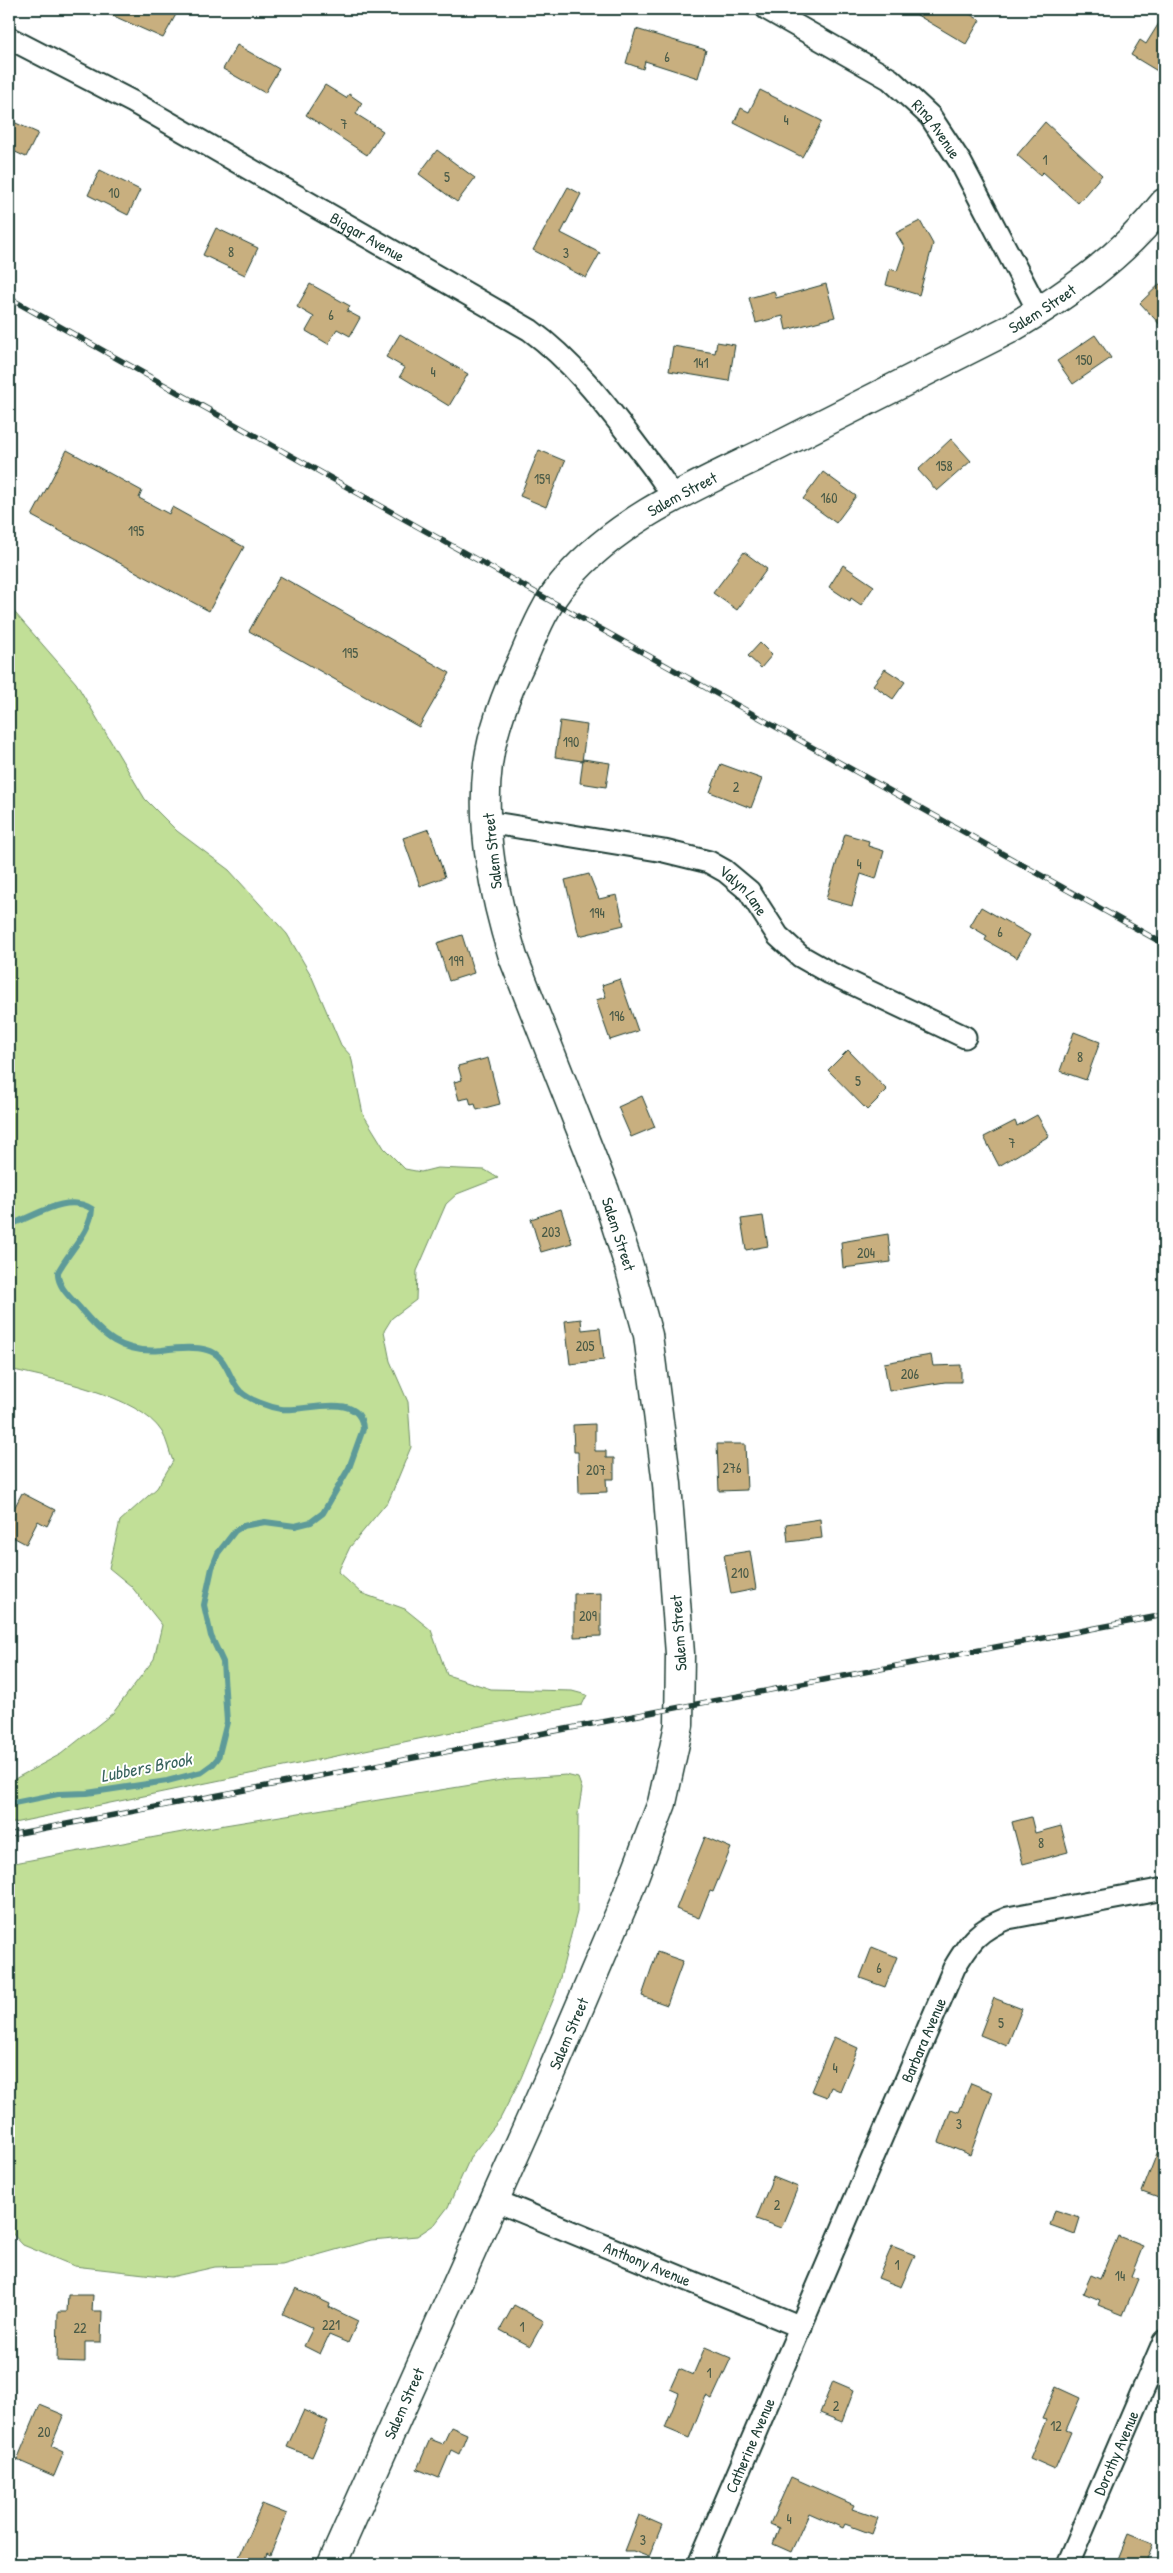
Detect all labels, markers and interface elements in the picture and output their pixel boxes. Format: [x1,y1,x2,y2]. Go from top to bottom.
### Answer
house number: 6 [664,47,670,66]
street label: Ring Avenue [907,94,966,163]
house number: 4 [783,110,789,129]
house number: 7 [341,114,348,133]
house number: 1 [1042,150,1048,169]
house number: 5 [444,167,450,186]
house number: 10 [108,183,120,202]
street label: Biggar Avenue [326,207,409,267]
house number: 8 [228,242,234,261]
house number: 3 [563,243,569,262]
street label: Salem Street [1004,278,1081,338]
house number: 6 [328,305,334,324]
house number: 150 [1075,350,1093,369]
house number: 141 [693,353,709,372]
house number: 4 [430,362,436,381]
house number: 158 [935,456,953,475]
street label: Salem Street [643,466,721,521]
house number: 159 [534,469,550,488]
house number: 160 [821,488,837,507]
house number: 195 [128,521,144,540]
house number: 195 [342,643,358,662]
house number: 190 [563,732,579,751]
house number: 2 [733,777,740,796]
street label: Salem Street [477,812,507,890]
house number: 4 [856,854,862,873]
street label: Valyn Lane [716,859,773,920]
house number: 194 [589,903,605,922]
house number: 6 [997,922,1003,941]
house number: 199 [448,951,464,970]
house number: 196 [609,1006,625,1025]
house number: 8 [1077,1047,1083,1066]
house number: 5 [855,1071,861,1090]
house number: 7 [1009,1133,1016,1152]
street label: Salem Street [597,1194,641,1274]
house number: 203 [541,1222,561,1241]
house number: 204 [857,1243,875,1262]
house number: 205 [576,1336,594,1355]
house number: 206 [901,1364,920,1383]
house number: 276 [722,1458,742,1477]
house number: 207 [586,1460,606,1479]
house number: 210 [731,1563,749,1582]
street label: Salem Street [664,1594,692,1672]
house number: 209 [579,1606,597,1625]
water label: Lubbers Brook [98,1746,195,1788]
house number: 8 [1038,1833,1044,1852]
house number: 6 [876,1958,882,1977]
street label: Salem Street [543,1993,594,2073]
street label: Barbara Avenue [895,1994,951,2086]
house number: 5 [998,2013,1004,2032]
house number: 4 [832,2058,838,2077]
house number: 3 [956,2114,962,2133]
house number: 2 [774,2195,781,2214]
street label: Anthony Avenue [601,2236,695,2291]
house number: 1 [894,2255,900,2274]
house number: 14 [1115,2266,1125,2285]
house number: 221 [322,2315,340,2334]
house number: 1 [519,2317,525,2336]
house number: 22 [73,2318,87,2337]
house number: 1 [706,2363,712,2382]
street label: Salem Street [378,2364,430,2443]
street label: Catherine Avenue [720,2394,780,2496]
house number: 2 [833,2396,840,2415]
street label: Dorothy Avenue [1088,2407,1144,2499]
house number: 12 [1050,2416,1062,2435]
house number: 20 [38,2422,50,2441]
house number: 4 [786,2509,792,2528]
house number: 3 [640,2530,646,2549]

